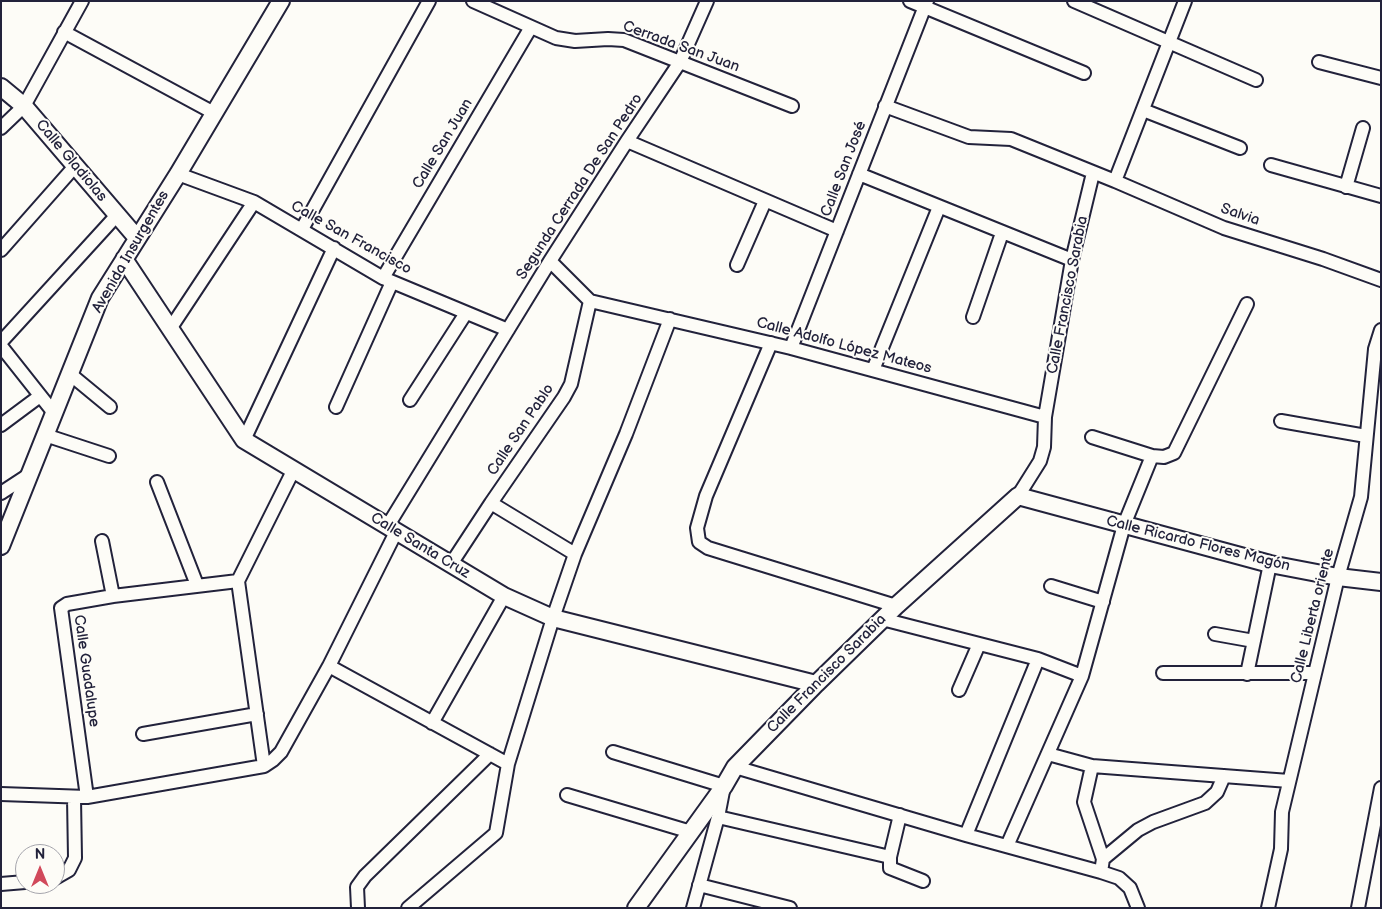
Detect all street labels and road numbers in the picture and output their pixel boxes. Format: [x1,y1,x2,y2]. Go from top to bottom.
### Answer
street label: Cerrada San Juan [620,18,742,76]
street label: Segunda Cerrada De San Pedro [513,91,647,283]
street label: Calle San Juan [409,96,477,192]
street label: Calle Gladiolas [32,116,110,206]
street label: Calle San José [817,119,871,219]
street label: Avenida Insurgentes [89,188,173,316]
street label: Calle San Francisco [288,197,414,279]
street label: Salvia [1218,200,1262,230]
street label: Calle Francisco Sarabia [1044,214,1092,376]
street label: Calle Adolfo López Mateos [754,314,934,378]
street label: Calle San Pablo [484,381,558,479]
street label: Calle Santa Cruz [367,509,473,583]
street label: Calle Ricardo Flores Magón [1104,512,1292,576]
street label: Calle Liberta oriente [1288,547,1338,685]
street label: Calle Francisco Sarabia [764,611,890,737]
street label: Calle Guadalupe [69,614,103,728]

